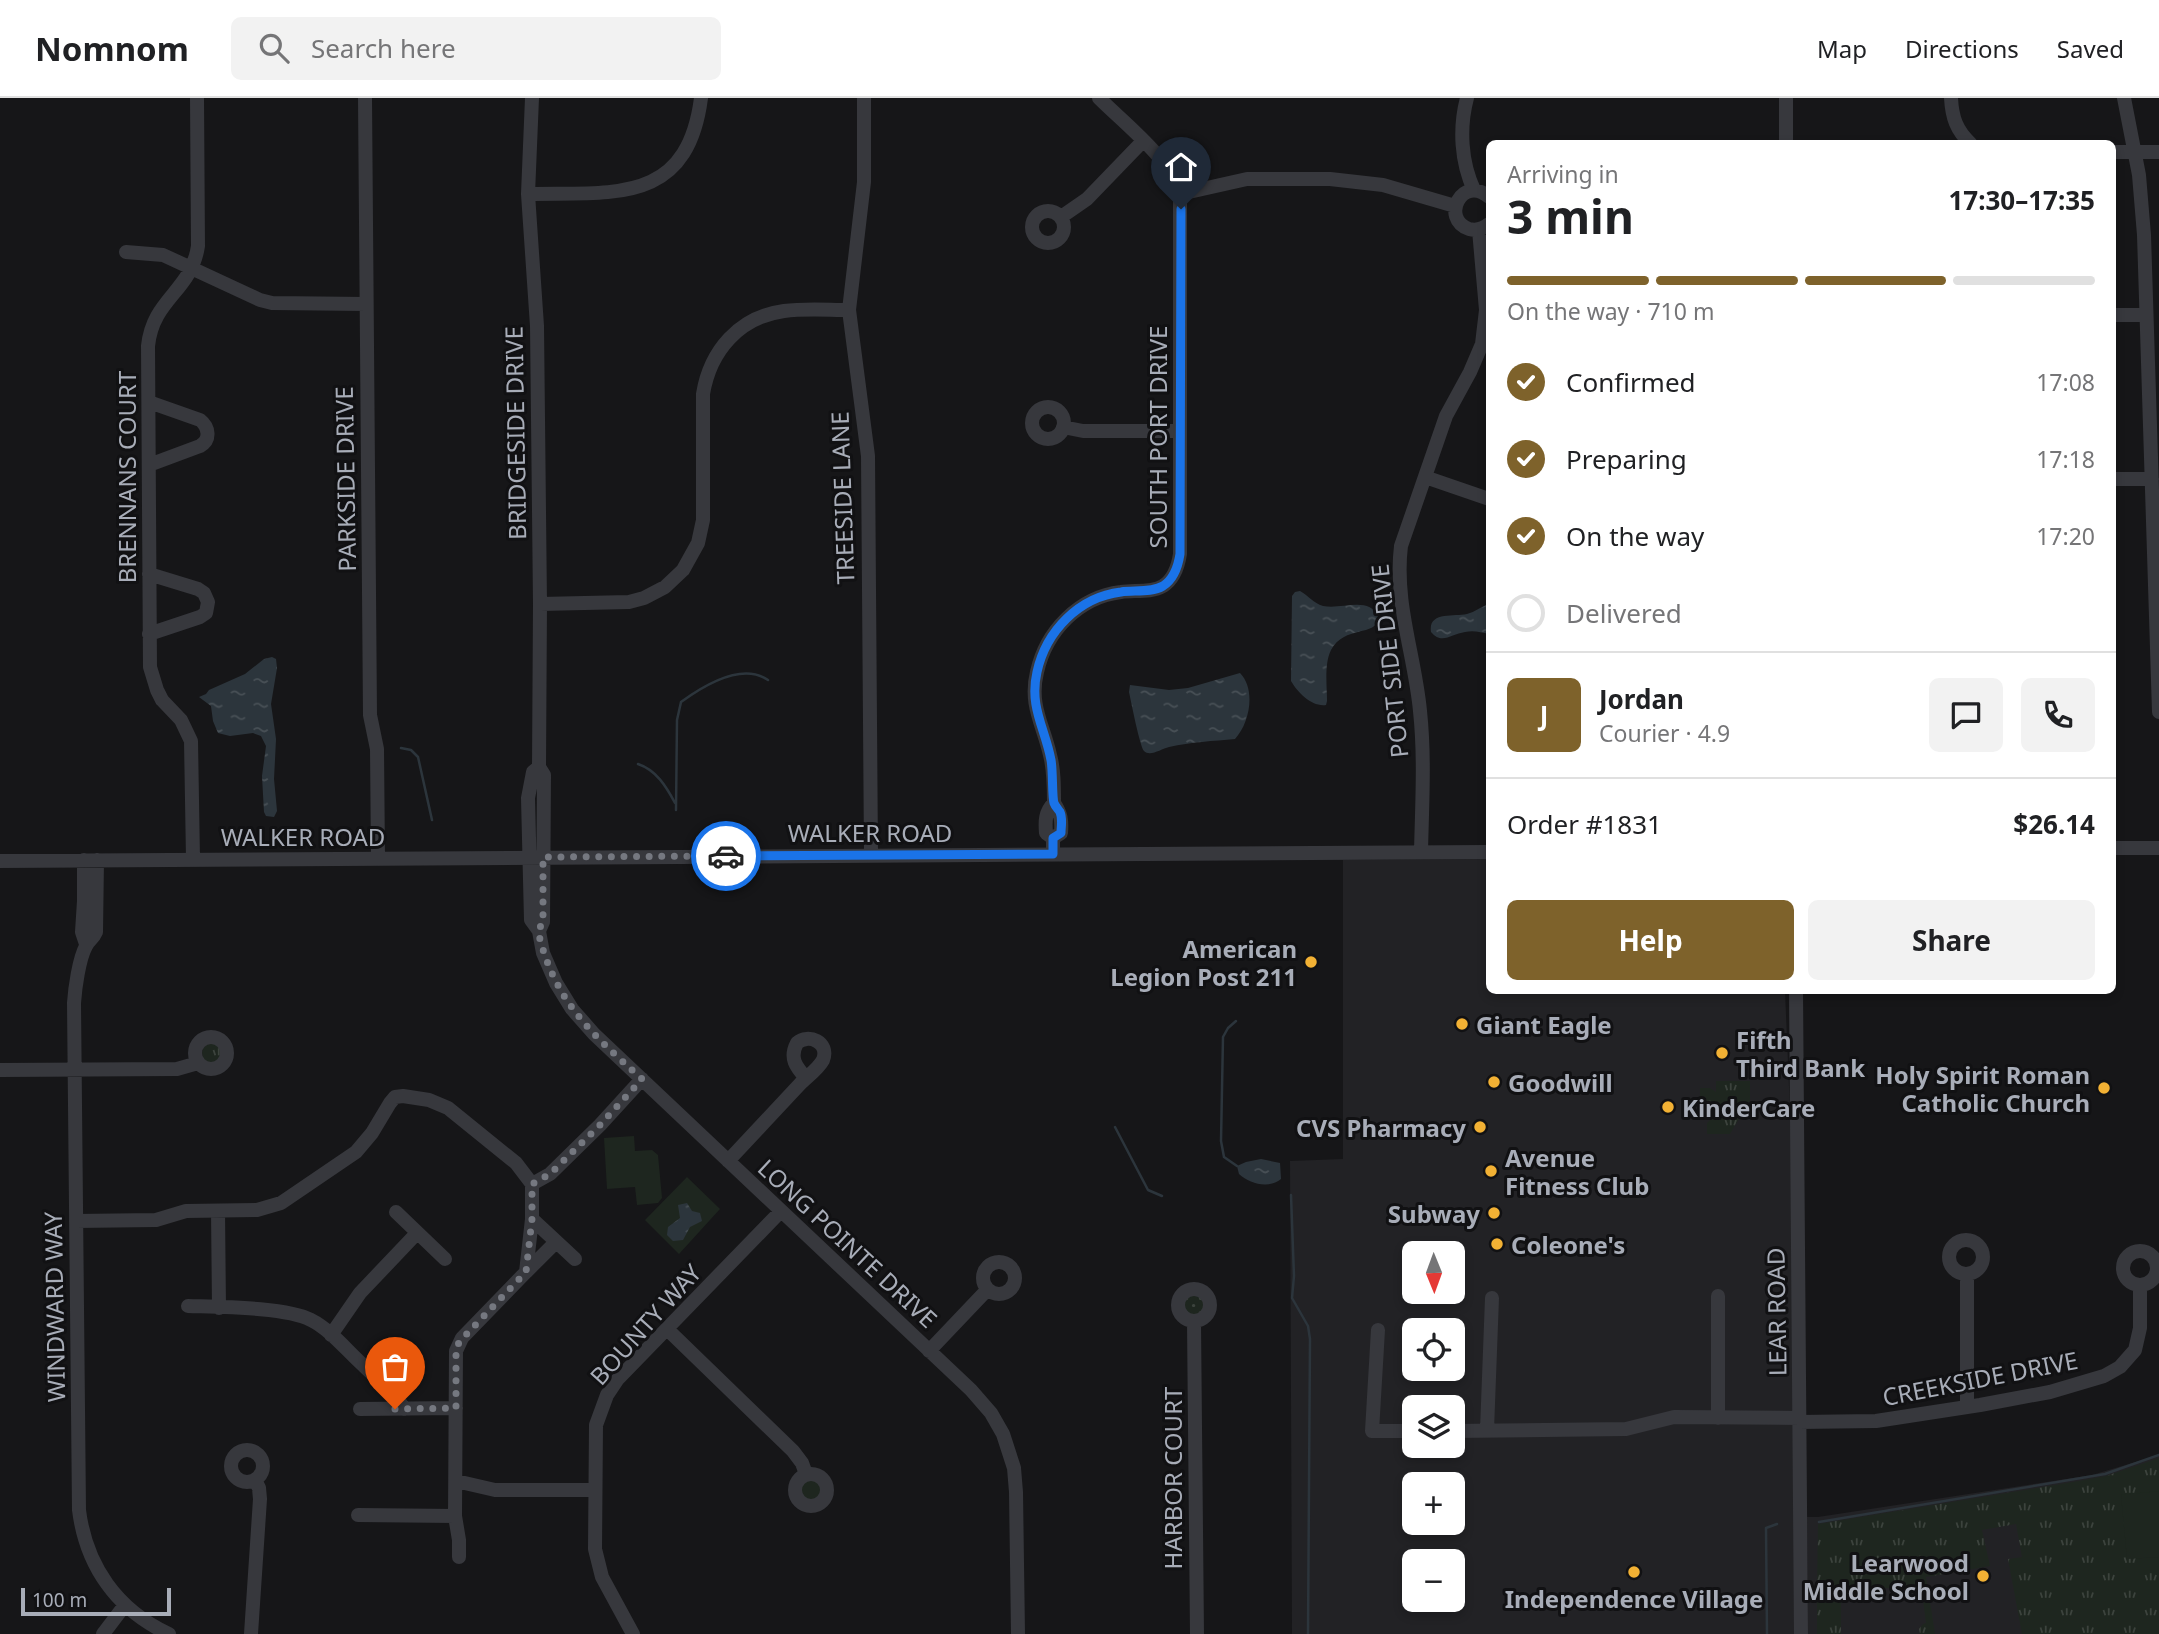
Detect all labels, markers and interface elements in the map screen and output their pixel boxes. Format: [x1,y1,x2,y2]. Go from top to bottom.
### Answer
search box [231,17,721,80]
text: Nomnom [35,26,189,71]
icon: search [255,29,293,67]
text: Search here [311,30,456,66]
text: Map [1817,32,1867,65]
text: Directions [1905,32,2019,65]
text: Saved [2057,32,2124,65]
pin [1151,137,1211,209]
icon: home [1162,148,1200,186]
text: Arriving in [1507,158,1619,190]
text: 17:30–17:35 [1948,182,2095,218]
text: 3 min [1507,185,1634,247]
text: On the way · 710 m [1507,295,1714,327]
street label: BRIDGESIDE DRIVE [497,326,533,540]
street label: SOUTH PORT DRIVE [1141,326,1174,548]
icon: check [1507,363,1545,401]
text: Confirmed [1566,364,1696,400]
text: 17:08 [2036,366,2095,398]
street label: BRENNANS COURT [110,370,143,583]
street label: PARKSIDE DRIVE [327,386,363,572]
street label: TREESIDE LANE [822,411,862,585]
icon: check [1507,440,1545,478]
text: Preparing [1566,441,1687,477]
text: 17:18 [2036,443,2095,475]
icon: check [1507,517,1545,555]
text: On the way [1566,518,1704,554]
text: 17:20 [2036,520,2095,552]
street label: PORT SIDE DRIVE [1362,563,1416,759]
text: Delivered [1566,595,1682,631]
button: chat [1929,678,2003,752]
button: phone [2021,678,2095,752]
text: Jordan [1599,681,1684,717]
text: J [1540,697,1548,733]
text: Courier · 4.9 [1599,717,1730,749]
text: Order #1831 [1507,806,1662,842]
text: $26.14 [2013,806,2095,842]
street label: WALKER ROAD [788,816,952,849]
street label: WALKER ROAD [221,820,385,853]
courier [691,821,761,891]
icon: car [707,837,745,875]
button: Help [1507,900,1794,980]
button: Share [1808,900,2095,980]
place label: American Legion Post 211 [1110,932,1297,993]
marker: American Legion Post 211 [1303,954,1319,970]
place label: Giant Eagle [1476,1008,1612,1041]
marker: Giant Eagle [1454,1016,1470,1032]
place label: Fifth Third Bank [1736,1023,1865,1084]
marker: Fifth Third Bank [1714,1045,1730,1061]
place label: Holy Spirit Roman Catholic Church [1875,1058,2090,1119]
place label: Goodwill [1508,1066,1613,1099]
marker: Goodwill [1486,1074,1502,1090]
marker: Holy Spirit Roman Catholic Church [2096,1080,2112,1096]
place label: KinderCare [1682,1091,1815,1124]
marker: KinderCare [1660,1099,1676,1115]
place label: CVS Pharmacy [1296,1111,1466,1144]
marker: CVS Pharmacy [1472,1119,1488,1135]
place label: Avenue Fitness Club [1505,1141,1649,1202]
street label: LONG POINTE DRIVE [751,1151,945,1335]
marker: Avenue Fitness Club [1483,1163,1499,1179]
place label: Subway [1388,1197,1480,1230]
marker: Subway [1486,1205,1502,1221]
street label: WINDWARD WAY [36,1211,72,1402]
place label: Coleone's [1511,1228,1625,1261]
marker: Coleone's [1489,1236,1505,1252]
north arrow [1402,1241,1465,1304]
map controls [1402,1241,1465,1612]
street label: LEAR ROAD [1758,1247,1794,1377]
street label: BOUNTY WAY [582,1256,708,1392]
button: locate [1402,1318,1465,1381]
pin [365,1337,425,1409]
street label: CREEKSIDE DRIVE [1879,1343,2081,1413]
icon: bag [376,1348,414,1386]
street label: HARBOR COURT [1156,1386,1189,1569]
button: layers [1402,1395,1465,1458]
button: + [1402,1472,1465,1535]
place label: Learwood Middle School [1803,1546,1969,1607]
button: − [1402,1549,1465,1612]
marker: Independence Village [1626,1564,1642,1580]
marker: Learwood Middle School [1975,1568,1991,1584]
place label: Independence Village [1505,1582,1763,1615]
scale bar [21,1585,172,1617]
text: 100 m [32,1587,87,1613]

